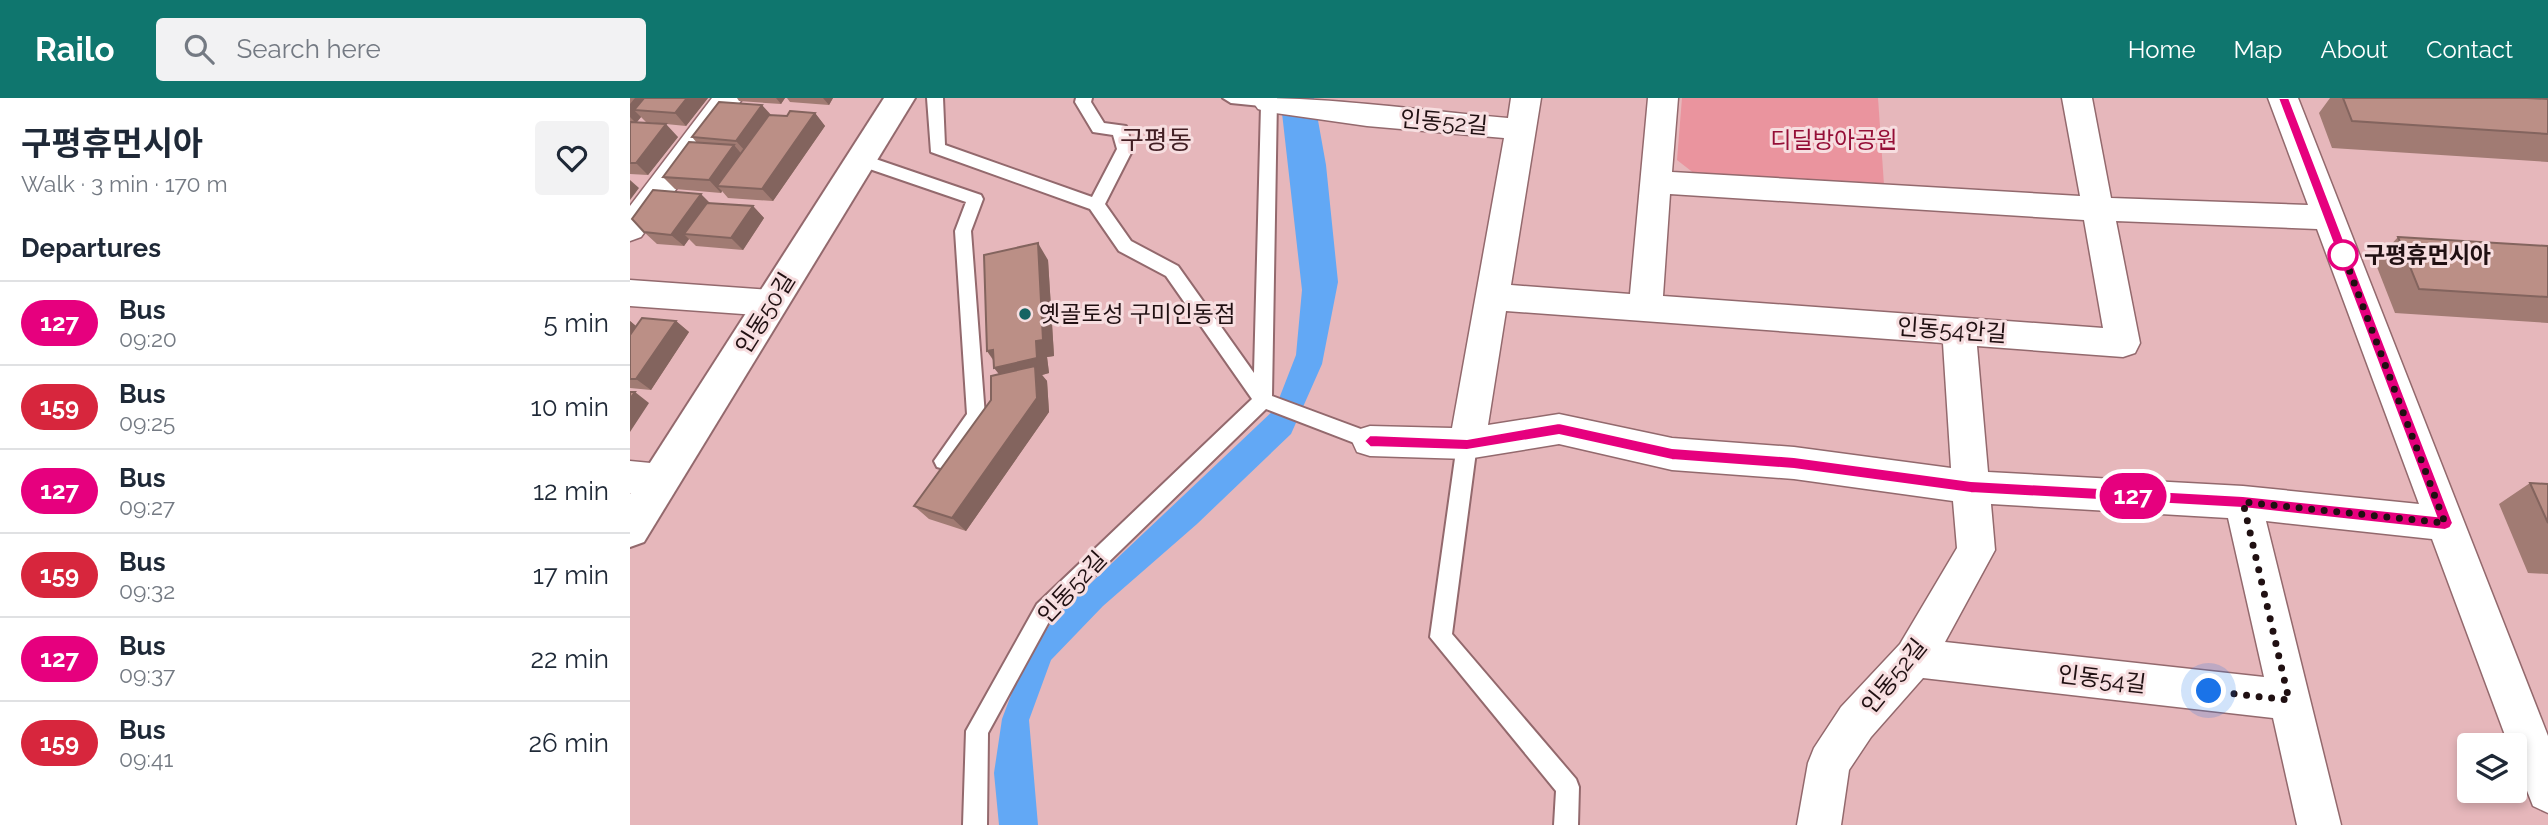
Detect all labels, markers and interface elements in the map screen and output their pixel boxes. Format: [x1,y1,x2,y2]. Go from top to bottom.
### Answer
search box [156,18,646,81]
text: Railo [35,30,114,69]
icon: search [180,30,218,68]
text: Search here [236,34,381,64]
text: Home [2128,35,2196,64]
text: Map [2234,35,2282,64]
text: About [2320,35,2388,64]
text: Contact [2426,35,2513,64]
street label: 인동52길 [1399,104,1489,139]
button: heart [535,121,609,195]
text: 구평휴먼시아 [21,124,203,163]
district label: 구평동 [1120,125,1192,155]
park label: 디딜방아공원 [1771,126,1897,153]
text: Walk · 3 min · 170 m [21,170,228,197]
text: Departures [21,233,161,263]
marker: 구평휴먼시아 [2328,240,2358,270]
place label: 구평휴먼시아 [2364,241,2491,268]
street label: 인동50길 [729,267,800,358]
text: Bus [119,295,166,325]
place label: 옛골토성 구미인동점 [1039,300,1235,327]
marker: 옛골토성 구미인동점 [1017,306,1033,322]
text: 127 [40,308,79,337]
text: 5 min [543,308,609,338]
street label: 인동54안길 [1896,312,2008,347]
text: 09:20 [119,325,177,352]
text: Bus [119,379,166,409]
text: 159 [40,392,79,421]
text: 10 min [531,392,609,422]
text: 09:25 [119,409,175,436]
text: Bus [119,463,166,493]
line badge: 127 [2093,473,2173,519]
text: 127 [40,476,79,505]
text: 12 min [533,476,609,506]
text: 127 [2114,481,2152,510]
text: 09:27 [119,493,175,520]
street label: 인동52길 [1032,545,1112,628]
text: Bus [119,547,166,577]
text: 159 [40,560,79,589]
text: 17 min [533,560,609,590]
text: 09:32 [119,577,175,604]
text: Bus [119,631,166,661]
street label: 인동52길 [1855,633,1932,718]
text: 127 [40,644,79,673]
text: 22 min [531,644,609,674]
street label: 인동54길 [2056,660,2148,697]
text: 09:37 [119,661,175,688]
your location [2191,673,2226,708]
text: Bus [119,715,166,745]
text: 159 [40,728,79,757]
text: 26 min [528,728,609,758]
map controls [2457,733,2527,803]
button: layers [2457,733,2527,803]
text: 09:41 [119,745,173,772]

